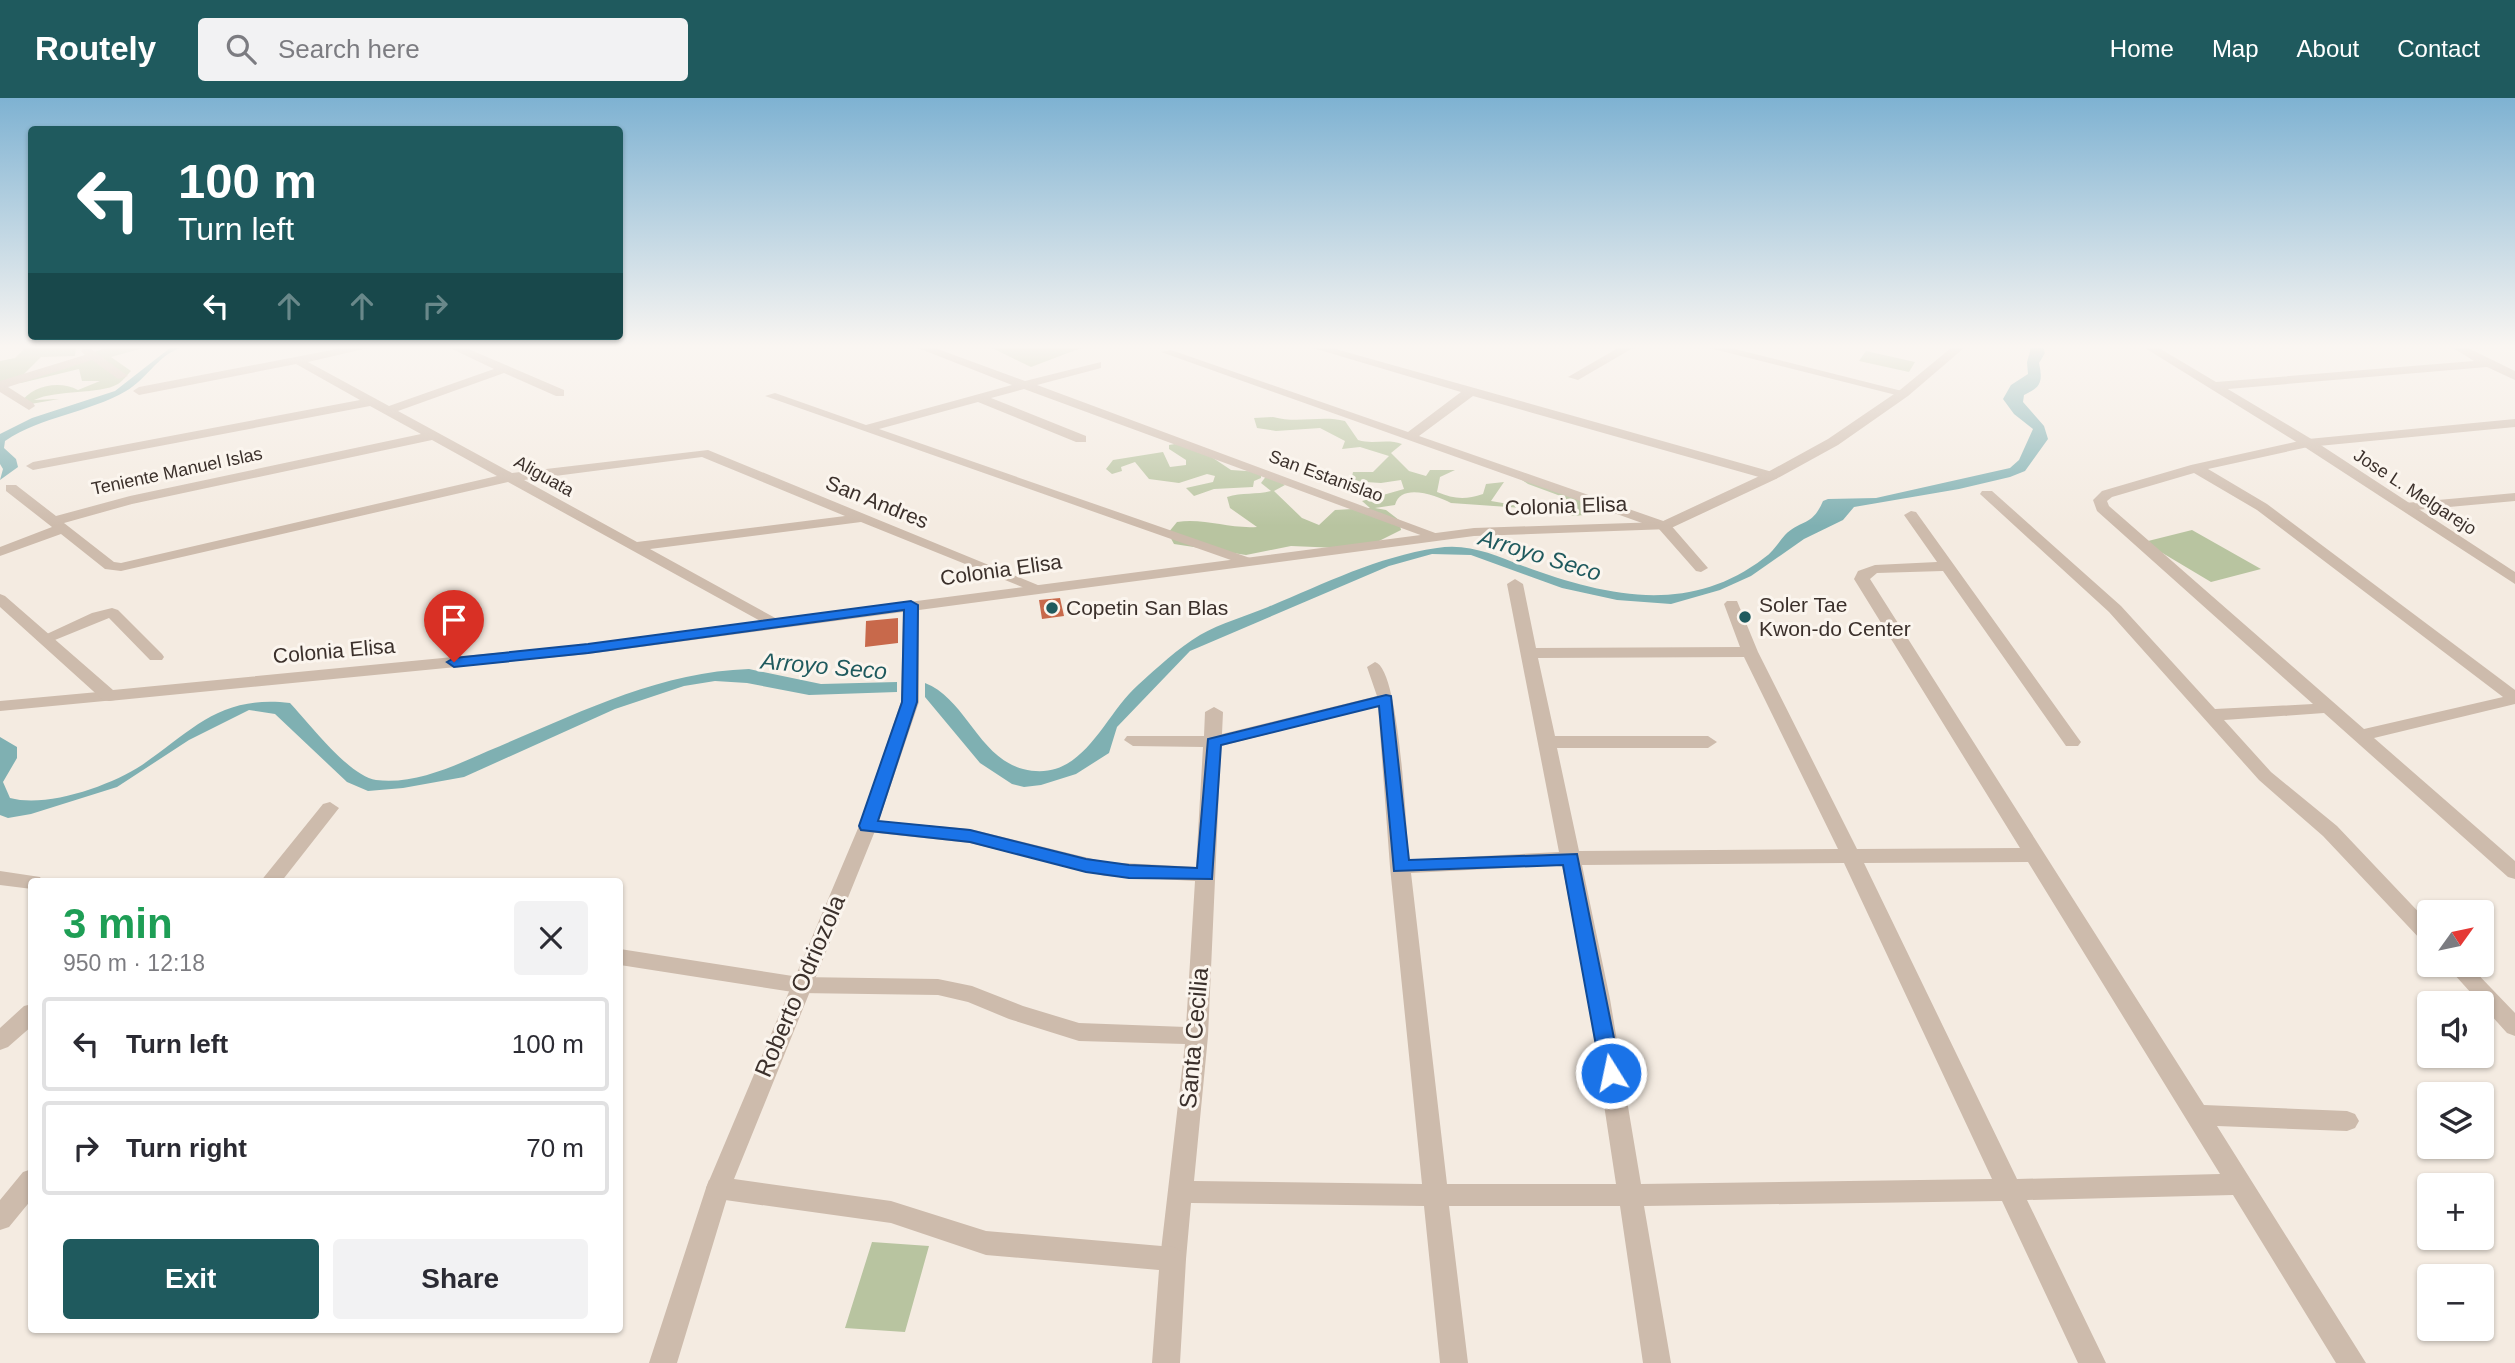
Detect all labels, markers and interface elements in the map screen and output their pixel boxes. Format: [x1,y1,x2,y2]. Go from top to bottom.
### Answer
search box [198,18,688,81]
text: Routely [35,30,156,67]
icon: search [222,30,260,68]
text: Search here [278,34,420,64]
text: Home [2110,35,2174,62]
text: Map [2212,35,2259,62]
text: About [2297,35,2359,62]
text: Contact [2397,35,2480,62]
icon: left [63,154,154,245]
text: 100 m [178,154,317,208]
text: Turn left [178,211,294,247]
icon: left [197,287,235,325]
icon: ahead [270,287,308,325]
icon: ahead [343,287,381,325]
icon: right [416,287,454,325]
street label: Teniente Manuel Islas [90,443,264,499]
street label: Jose L. Melgarejo [2350,445,2480,539]
street label: San Estanislao [1266,446,1386,506]
street label: Aliguata [511,451,578,501]
street label: San Andres [823,471,932,533]
street label: Colonia Elisa [1504,492,1628,519]
water label: Arroyo Seco [1474,523,1605,586]
street label: Colonia Elisa [939,550,1064,589]
pin [424,590,484,662]
place label: Soler Tae Kwon-do Center [1759,593,1911,640]
place label: Copetin San Blas [1066,596,1228,619]
marker: Copetin San Blas [1044,600,1060,616]
icon: arrive [435,601,473,639]
marker: Soler Tae Kwon-do Center [1737,609,1753,625]
street label: Colonia Elisa [272,634,396,667]
water label: Arroyo Seco [758,647,888,684]
street label: Roberto Odriozola [749,890,850,1081]
text: 3 min [63,900,173,947]
north arrow [2417,900,2494,976]
map controls [2417,900,2494,1341]
button: close [514,901,588,975]
text: 950 m · 12:18 [63,950,205,976]
street label: Santa Cecilia [1174,966,1213,1110]
button: sound [2417,991,2494,1068]
icon: left [67,1025,105,1063]
text: Turn left [126,1029,228,1059]
text: 100 m [512,1029,584,1059]
position arrow [1574,1036,1648,1110]
button: layers [2417,1082,2494,1159]
icon: right [67,1129,105,1167]
text: Turn right [126,1133,247,1163]
text: 70 m [526,1133,584,1163]
button: + [2417,1173,2494,1250]
button: Exit [63,1239,319,1319]
button: Share [333,1239,588,1319]
button: − [2417,1264,2494,1341]

